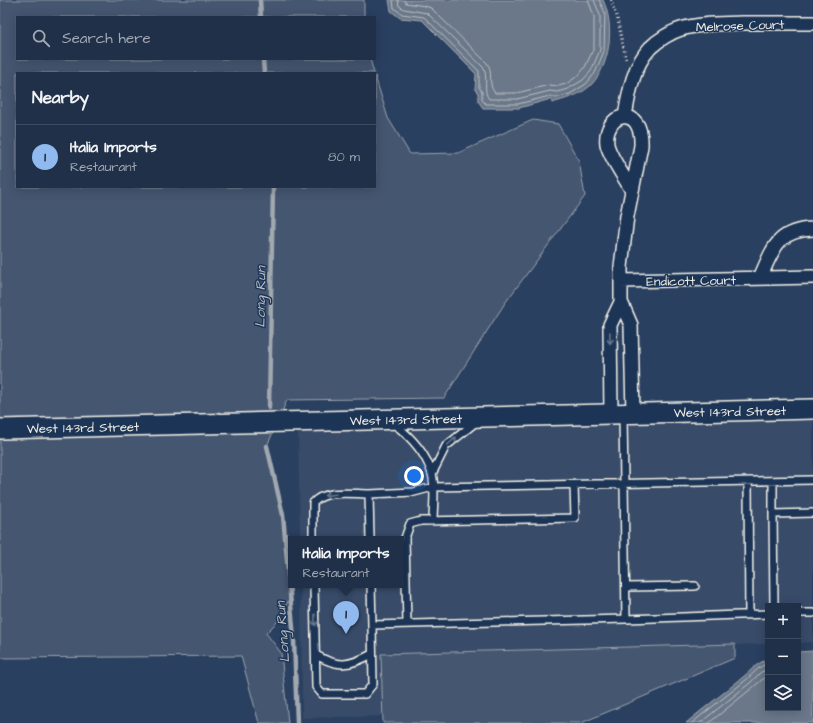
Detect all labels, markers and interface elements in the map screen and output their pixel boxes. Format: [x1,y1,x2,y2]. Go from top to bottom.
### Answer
street label: Melrose Court [695,15,785,37]
search box [16,16,376,60]
icon: search [30,27,52,49]
text: Search here [62,28,151,49]
text: Nearby [32,86,89,110]
text: Italia Imports [70,137,157,158]
text: 1 [44,148,46,166]
text: 80 m [328,148,360,166]
text: Restaurant [70,158,137,176]
water label: Long Run [250,265,272,328]
street label: Endicott Court [646,271,737,291]
one-way arrow [606,331,614,344]
street label: West 143rd Street [674,402,787,422]
street label: West 143rd Street [350,410,463,430]
street label: West 143rd Street [27,418,140,438]
one-way arrow [446,437,456,446]
your location [404,466,424,486]
one-way arrow [324,491,337,499]
popup [288,536,404,588]
text: Italia Imports [303,543,389,564]
text: Restaurant [303,564,369,582]
water label: Long Run [271,600,295,663]
pin: 1 [333,601,359,634]
map controls [765,603,801,711]
button: + [765,603,801,639]
one-way arrow [311,613,319,626]
button: − [765,639,801,675]
button: layers [765,675,801,711]

